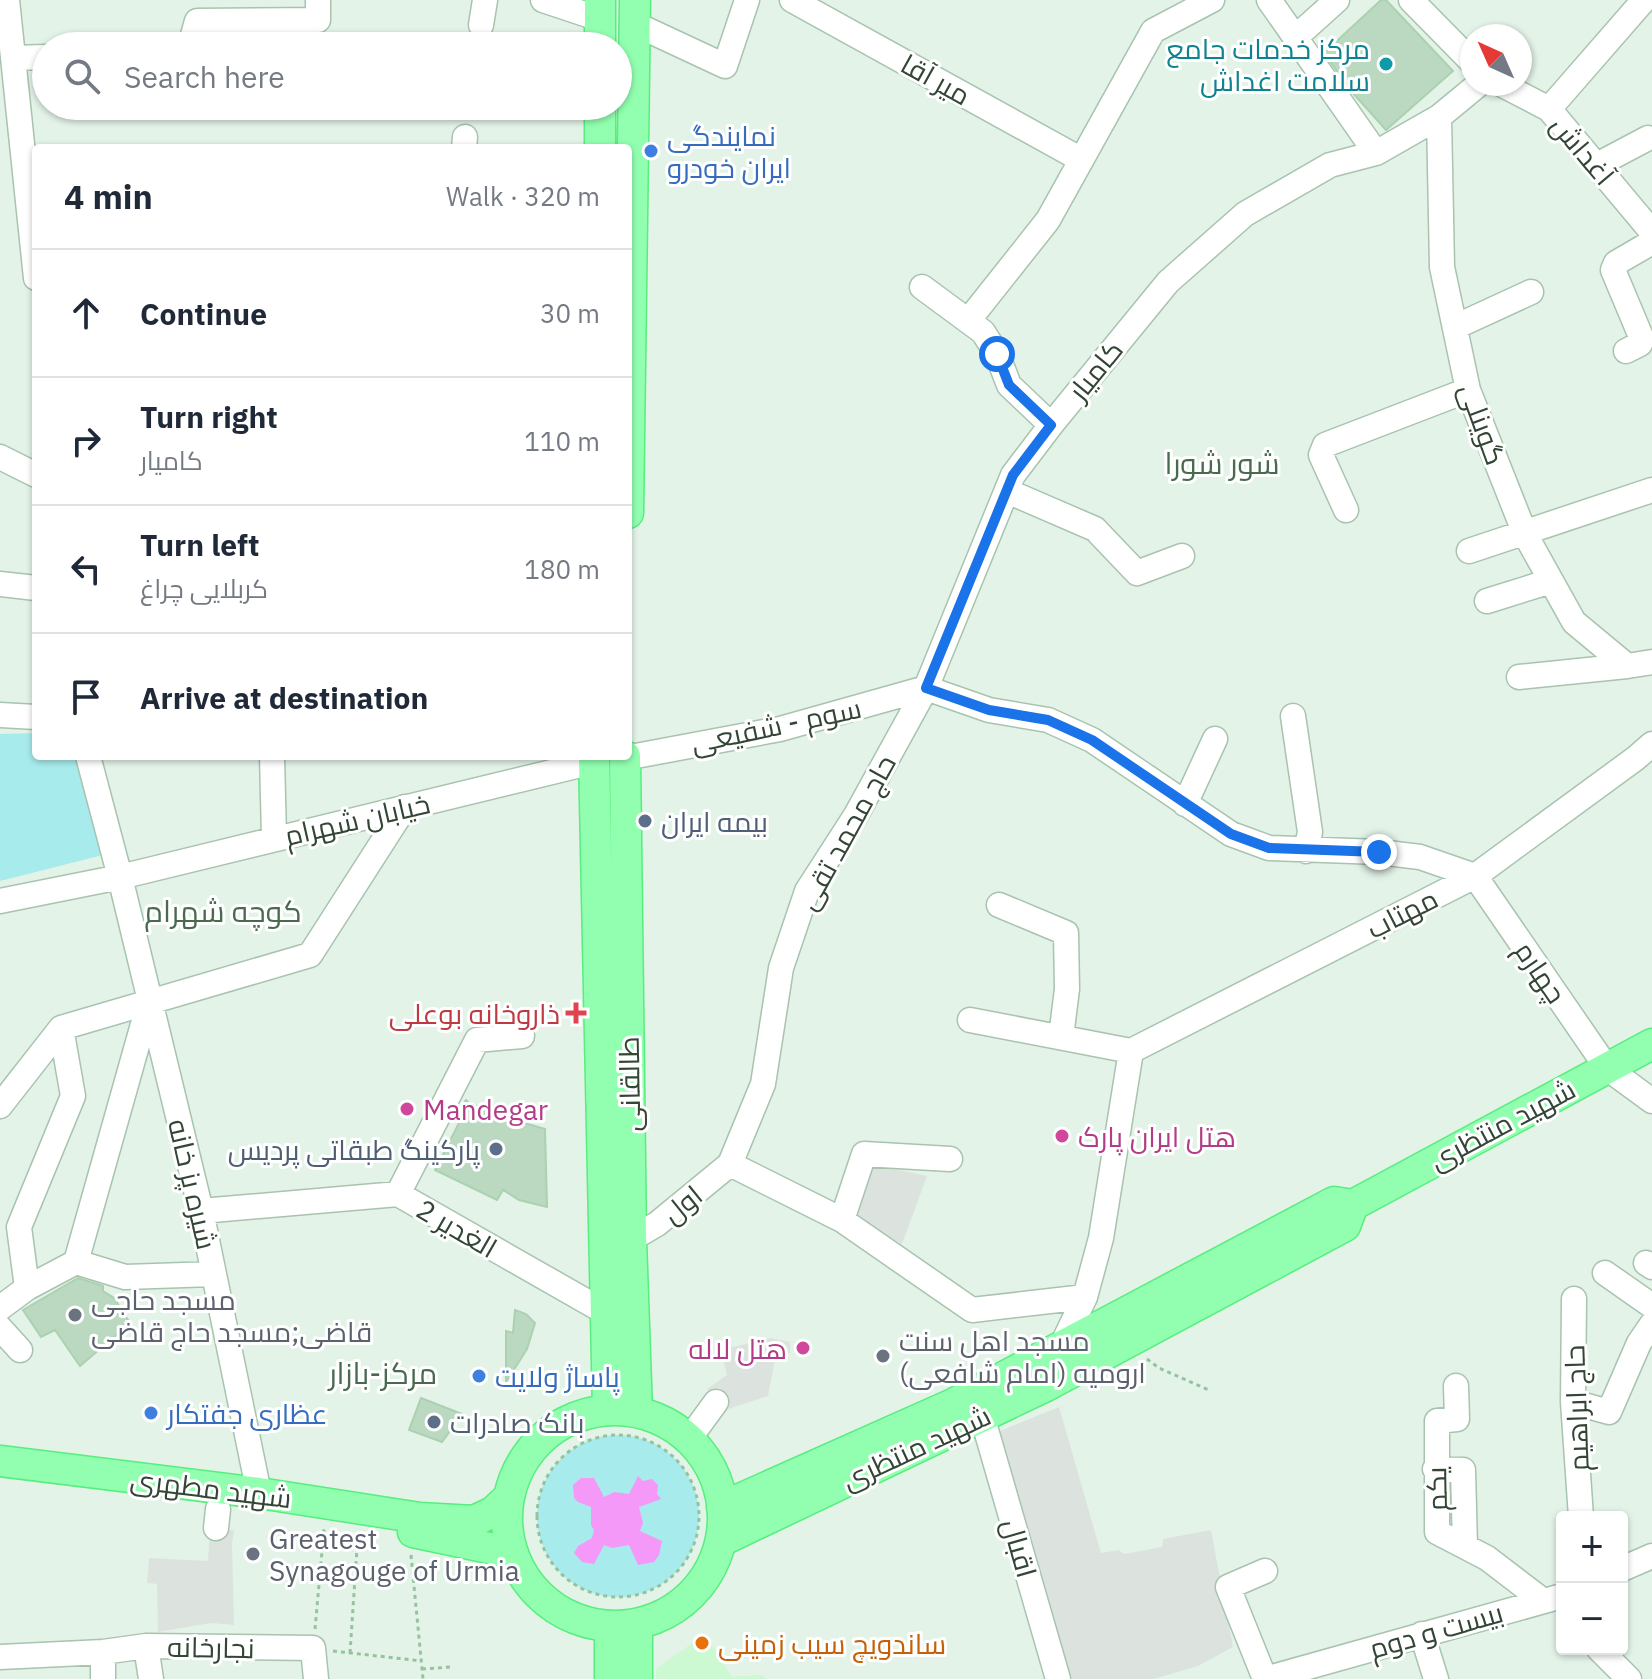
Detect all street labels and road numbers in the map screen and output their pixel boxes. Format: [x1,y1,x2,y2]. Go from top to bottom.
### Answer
street label: میر آقا [895,45,977,113]
street label: آغداش [1543,107,1623,193]
street label: کامیار [1058,332,1131,409]
street label: گوینلی [1451,378,1515,470]
street label: سوم - شفیعی [687,689,865,763]
street label: حاج محمد تقی [788,748,905,917]
street label: خیابان شهرام [281,784,434,856]
street label: مهتاب [1360,879,1444,947]
street label: چهارم [1505,934,1575,1011]
street label: طالقانی [610,1036,648,1132]
street label: شهید منتظری [1423,1070,1581,1178]
street label: شیره پز خانه [159,1115,226,1253]
street label: اول [654,1177,710,1231]
street label: 2 الغدیر [410,1190,504,1266]
street label: حاج ابراهیم [1555,1344,1599,1472]
street label: شهید منتظری [836,1396,996,1498]
street label: شهید مطهری [128,1460,294,1516]
street label: یکم [1417,1466,1457,1511]
street label: اقبال [994,1514,1046,1582]
street label: بیست و دوم [1365,1593,1508,1669]
street label: نجارخانه [167,1628,255,1666]

